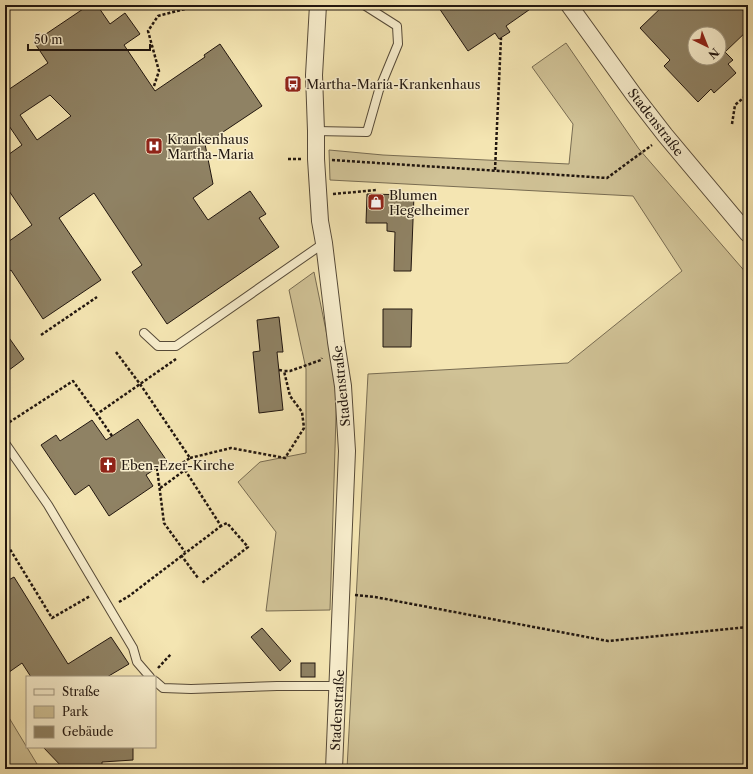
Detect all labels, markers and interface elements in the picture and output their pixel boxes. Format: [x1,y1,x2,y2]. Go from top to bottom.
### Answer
scale bar [28,26,150,52]
north arrow [687,26,727,66]
text: 50 m [34,32,63,47]
text: N [705,45,722,62]
bus stop icon: Martha-Maria-Krankenhaus [283,74,303,94]
place label: Martha-Maria-Krankenhaus [306,76,481,92]
street label: Stadenstraße [625,85,687,159]
place label: Krankenhaus Martha-Maria [167,131,254,162]
hospital icon: Krankenhaus Martha-Maria [144,136,164,156]
place label: Blumen Hegelheimer [389,187,470,218]
shop icon: Blumen Hegelheimer [366,192,386,212]
street label: Stadenstraße [329,345,353,427]
church icon: Eben-Ezer-Kirche [98,455,118,475]
place label: Eben-Ezer-Kirche [121,457,234,473]
street label: Stadenstraße [327,669,347,751]
legend [26,676,156,748]
text: Straße [62,684,100,699]
text: Park [62,704,89,719]
text: Gebäude [62,724,114,739]

